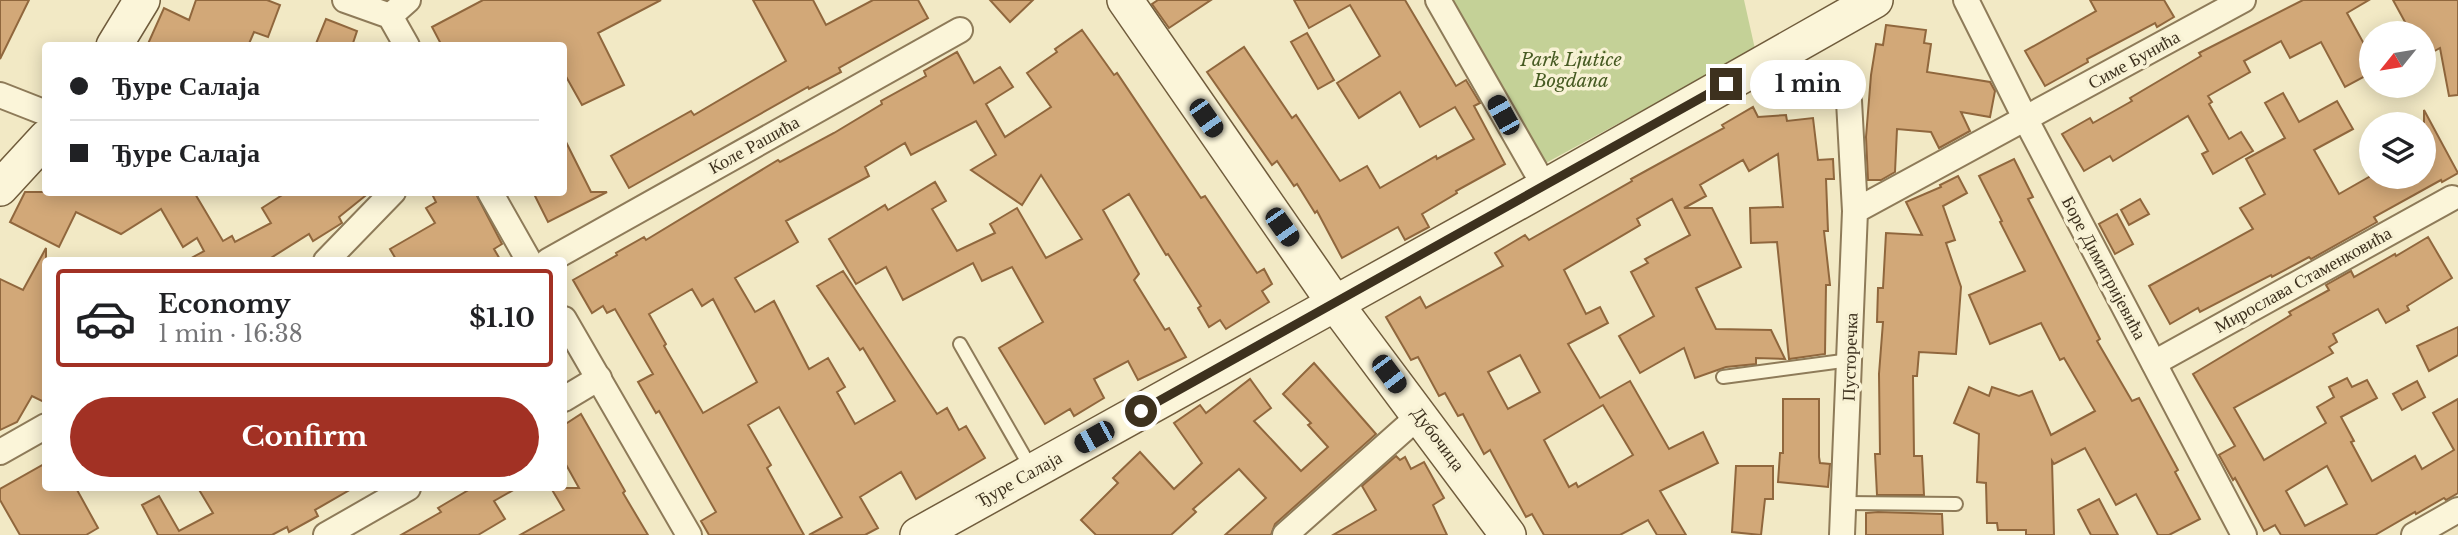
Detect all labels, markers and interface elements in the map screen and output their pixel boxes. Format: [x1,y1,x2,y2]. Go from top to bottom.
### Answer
north arrow [2359,21,2436,98]
map controls [2359,21,2436,189]
street label: Симе Бунића [2084,26,2184,94]
park label: Park Ljutice Bogdana [1519,49,1622,92]
callout: 1 min [1750,60,1866,108]
route end [1710,68,1742,100]
text: Ђуре Салаја [112,70,260,102]
text: 1 min [1775,70,1841,98]
car [1484,92,1523,138]
car [1186,95,1227,141]
street label: Коле Рашића [705,111,803,179]
button: layers [2359,112,2436,189]
text: Ђуре Салаја [112,137,260,169]
street label: Боре Димитријевића [2057,193,2151,343]
car [1262,204,1303,250]
street label: Мирослава Стаменковића [2211,222,2395,338]
icon: car [74,287,137,350]
text: Economy [158,288,291,320]
text: $1.10 [469,302,535,334]
street label: Пусторечка [1837,312,1863,402]
text: 1 min · 16:38 [158,320,303,348]
car [1368,351,1411,397]
route start [1125,395,1157,427]
button: Confirm [70,397,539,477]
street label: Дубочица [1407,402,1469,476]
car [1071,418,1118,456]
street label: Ђуре Салаја [972,446,1066,512]

